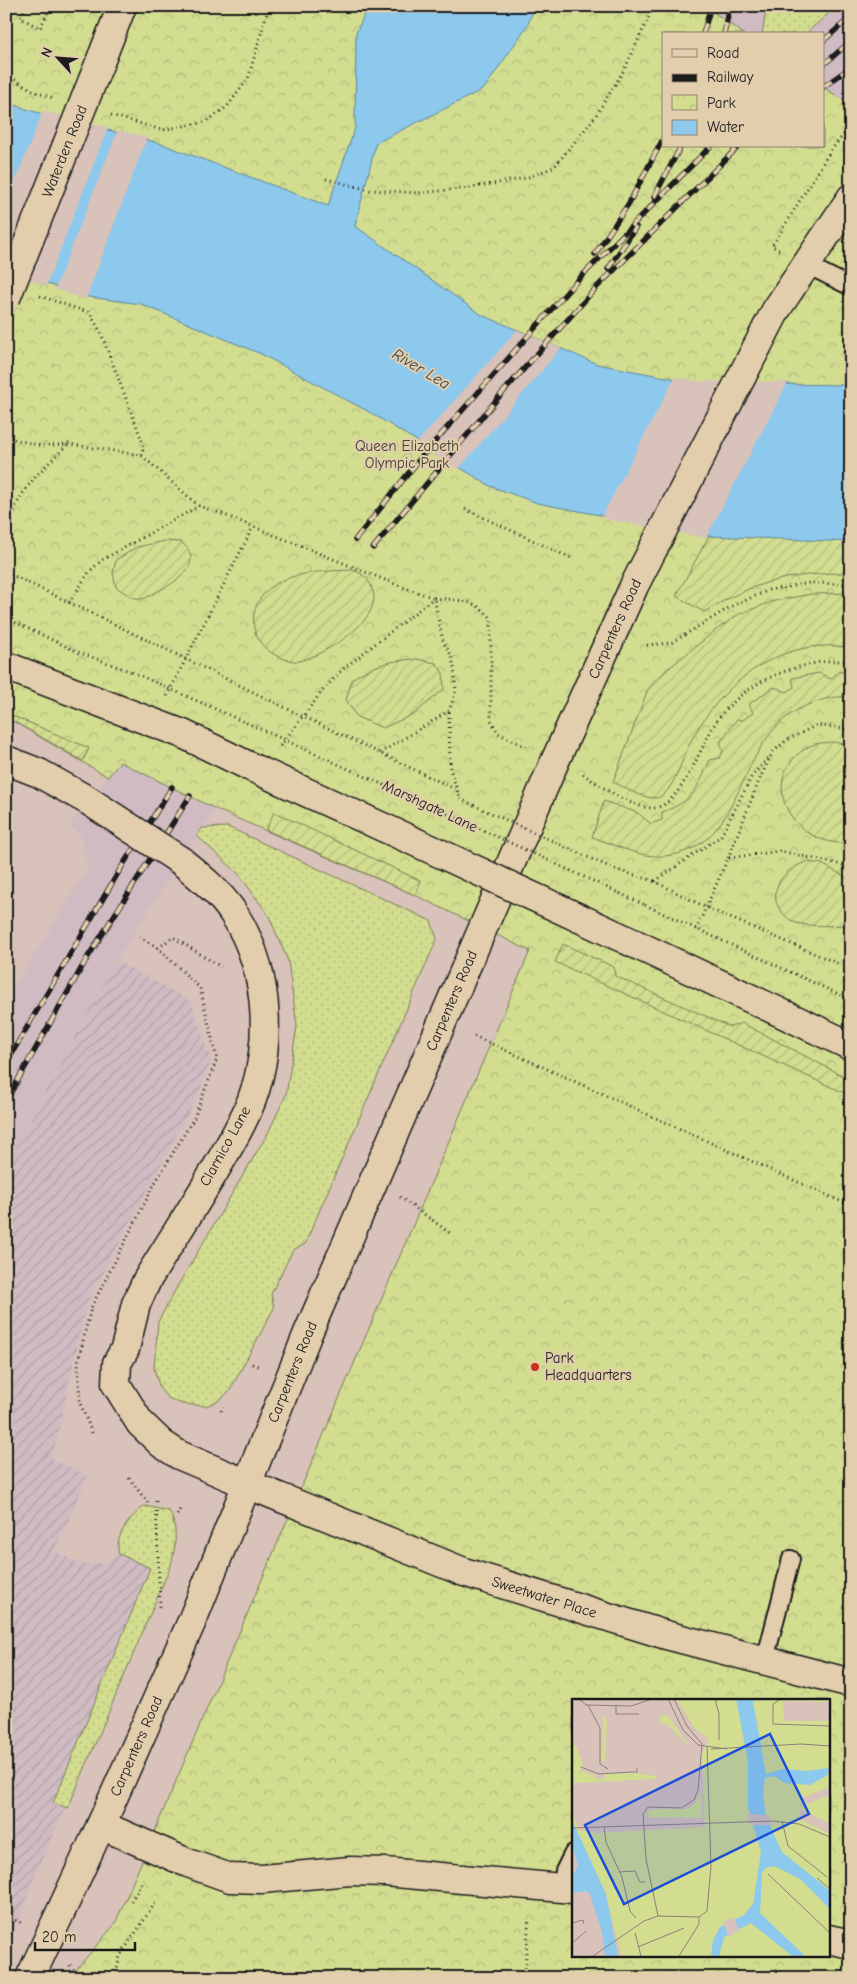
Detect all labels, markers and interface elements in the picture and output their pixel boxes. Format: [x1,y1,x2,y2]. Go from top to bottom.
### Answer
north arrow [32,32,82,82]
legend [662,32,824,148]
text: Road [707,44,739,62]
text: N [37,45,56,60]
text: Railway [707,68,754,86]
text: Park [707,94,736,112]
street label: Waterden Road [38,102,91,200]
text: Water [707,118,744,136]
water label: River Lea [389,345,453,393]
park label: Queen Elizabeth Olympic Park [355,437,459,472]
street label: Carpenters Road [584,576,645,682]
street label: Marshgate Lane [379,776,481,836]
street label: Carpenters Road [422,948,481,1054]
street label: Clarnico Lane [196,1102,255,1189]
street label: Carpenters Road [264,1319,321,1425]
place label: Park Headquarters [545,1349,632,1384]
marker: Park Headquarters [529,1361,541,1373]
street label: Sweetwater Place [489,1572,600,1622]
street label: Carpenters Road [106,1693,166,1799]
inset map [572,1699,830,1956]
scale bar [35,1919,135,1951]
text: 20 m [42,1928,76,1946]

